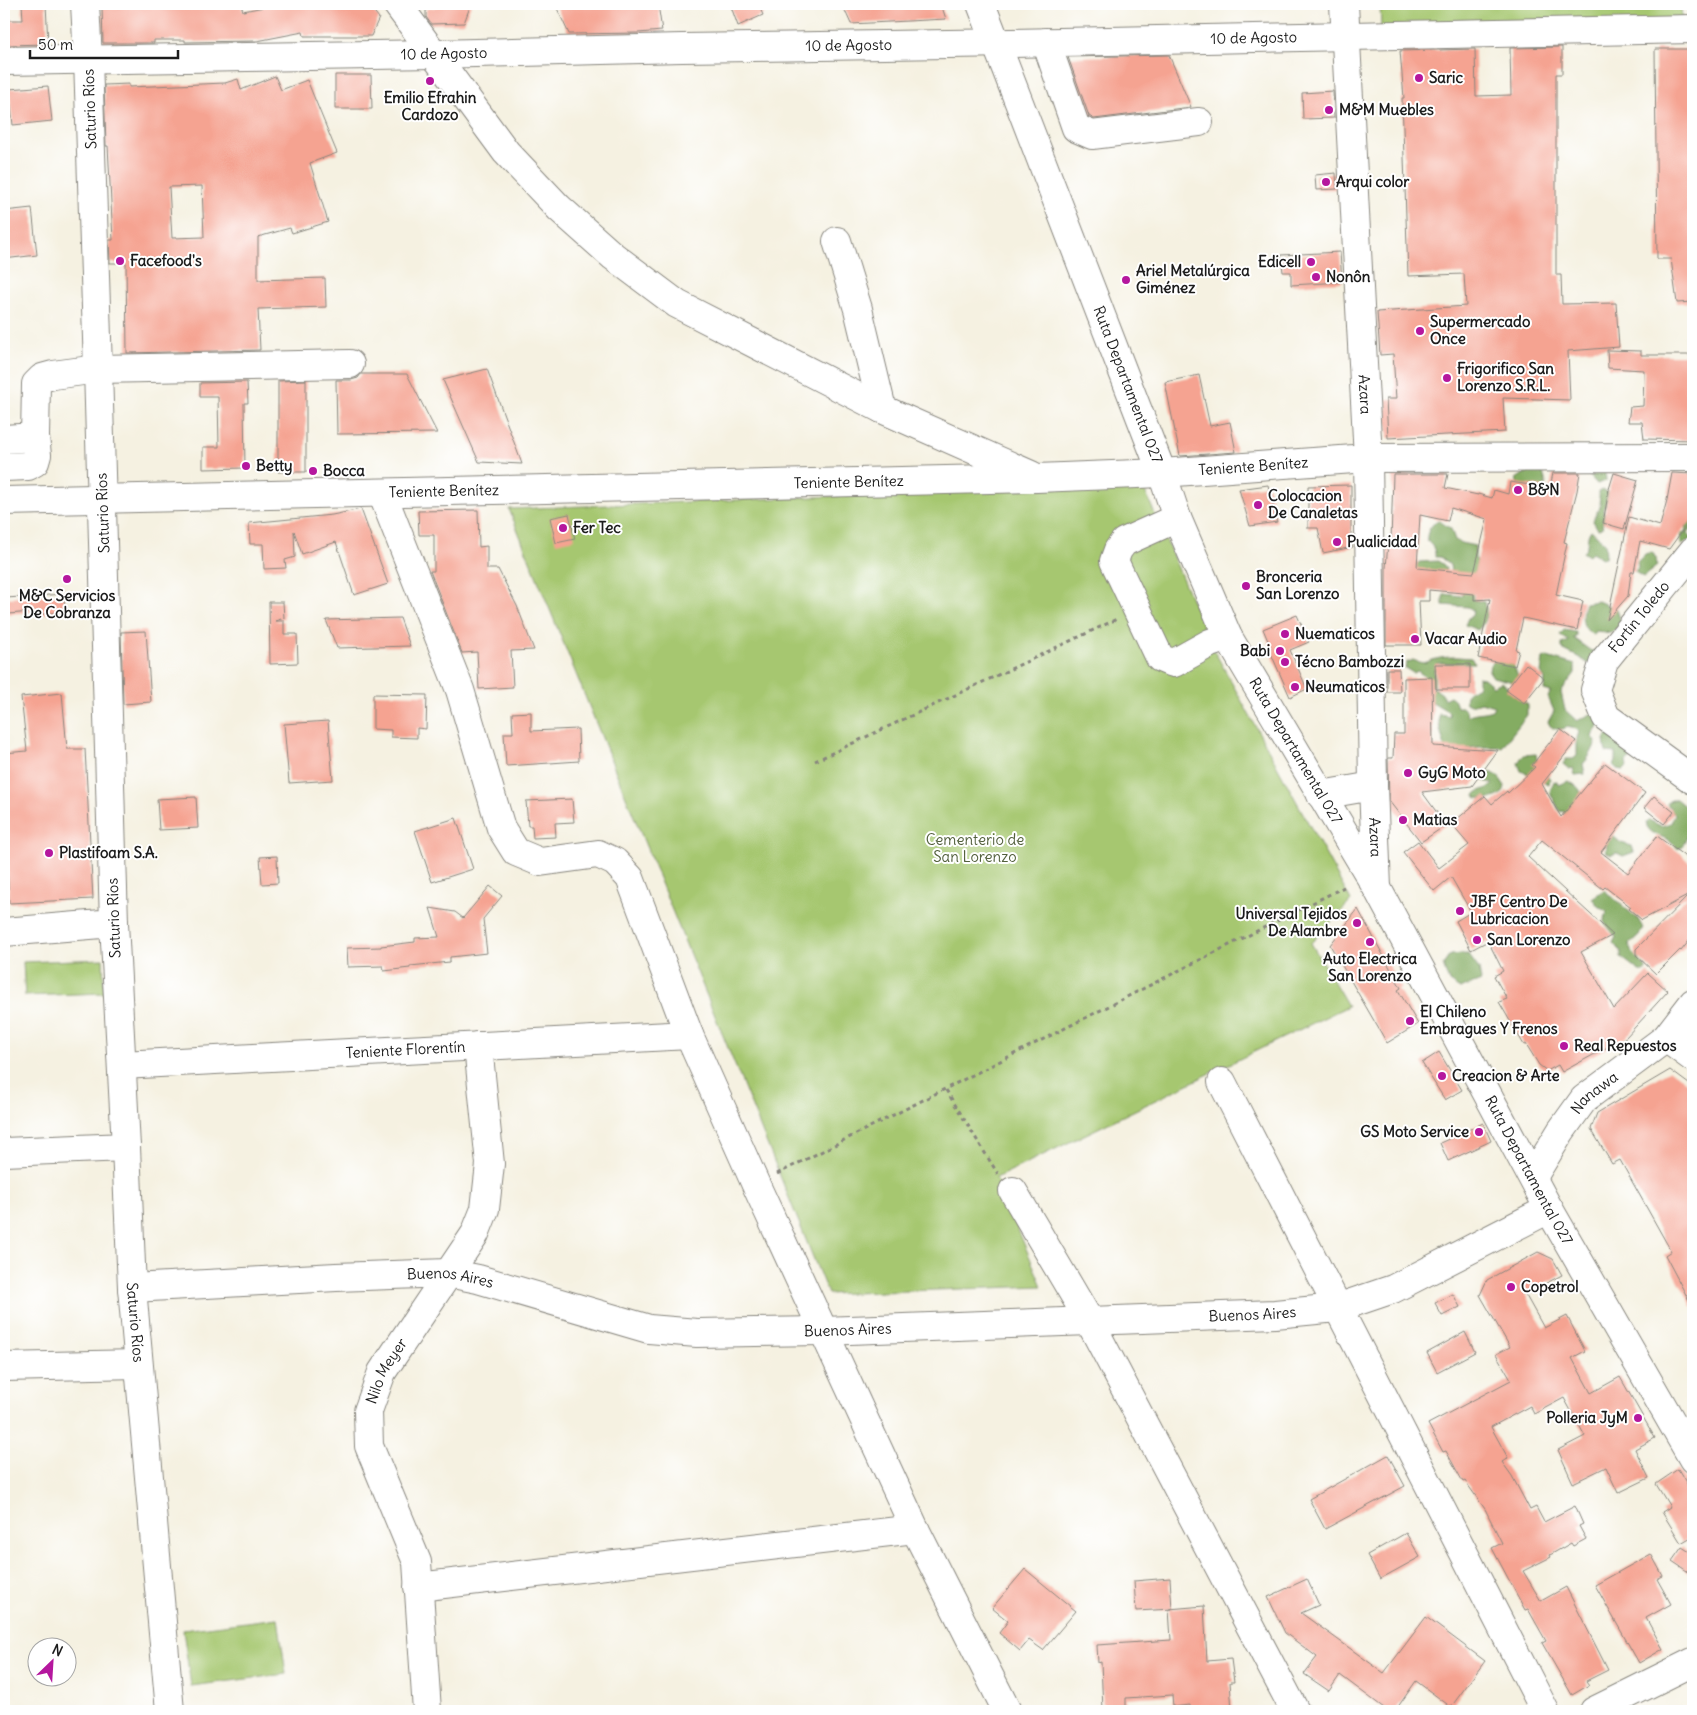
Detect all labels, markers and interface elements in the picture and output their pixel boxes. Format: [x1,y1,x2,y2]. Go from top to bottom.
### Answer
street label: 10 de Agosto [1210,27,1297,48]
scale bar [30,28,178,60]
text: 50 m [38,35,73,54]
street label: 10 de Agosto [805,35,892,55]
street label: 10 de Agosto [400,43,487,64]
street label: Saturio Ríos [79,68,100,150]
place label: Saric [1429,68,1463,87]
marker: Saric [1413,72,1425,84]
marker: Emilio Efrahin Cardozo [424,75,436,87]
place label: Emilio Efrahin Cardozo [384,88,477,124]
place label: M&M Muebles [1339,100,1434,119]
marker: M&M Muebles [1323,104,1335,116]
place label: Arqui color [1336,172,1410,192]
marker: Arqui color [1320,176,1332,188]
place label: Facefood's [130,251,202,270]
place label: Edicell [1258,252,1301,271]
marker: Facefood's [114,255,126,267]
marker: Edicell [1305,256,1317,268]
place label: Ariel Metalúrgica Giménez [1136,261,1250,297]
place label: Nonôn [1326,267,1371,286]
marker: Nonôn [1310,271,1322,283]
marker: Ariel Metalúrgica Giménez [1120,274,1132,286]
street label: Ruta Departamental 027 [1089,303,1167,466]
place label: Supermercado Once [1430,312,1531,348]
marker: Supermercado Once [1414,325,1426,337]
place label: Frigorifico San Lorenzo S.R.L. [1457,359,1554,395]
marker: Frigorifico San Lorenzo S.R.L. [1441,372,1453,384]
street label: Azara [1355,374,1376,415]
street label: Teniente Benítez [1198,452,1309,479]
place label: Betty [256,456,293,476]
marker: Betty [240,460,252,472]
place label: Bocca [323,461,365,480]
marker: Bocca [307,465,319,477]
street label: Teniente Benítez [793,471,904,492]
street label: Saturio Ríos [92,472,113,554]
street label: Teniente Benítez [389,480,499,501]
place label: B&N [1528,480,1560,499]
marker: B&N [1512,484,1524,496]
place label: Colocacion De Canaletas [1268,486,1358,522]
marker: Colocacion De Canaletas [1252,499,1264,511]
place label: Fer Tec [573,518,621,537]
marker: Fer Tec [557,522,569,534]
place label: Pualicidad [1347,532,1417,551]
marker: Pualicidad [1331,536,1343,548]
place label: Bronceria San Lorenzo [1256,567,1340,603]
marker: M&C Servicios De Cobranza [61,573,73,585]
street label: Fortin Toledo [1604,577,1673,656]
marker: Bronceria San Lorenzo [1240,580,1252,592]
place label: M&C Servicios De Cobranza [19,586,115,622]
place label: Nuematicos [1295,624,1375,643]
marker: Nuematicos [1279,628,1291,640]
place label: Vacar Audio [1425,629,1508,648]
marker: Vacar Audio [1409,633,1421,645]
place label: Babi [1240,641,1270,660]
marker: Babi [1274,645,1286,657]
place label: Técno Bambozzi [1295,652,1404,671]
marker: Técno Bambozzi [1279,656,1291,668]
street label: Ruta Departamental 027 [1245,674,1347,827]
place label: Neumaticos [1305,677,1385,696]
marker: Neumaticos [1289,681,1301,693]
place label: GyG Moto [1418,763,1486,783]
marker: GyG Moto [1402,767,1414,779]
place label: Matias [1413,810,1458,829]
marker: Matias [1397,814,1409,826]
street label: Azara [1365,817,1386,858]
park label: Cementerio de San Lorenzo [926,830,1024,866]
place label: Plastifoam S.A. [59,843,158,862]
marker: Plastifoam S.A. [43,847,55,859]
street label: Saturio Ríos [103,877,124,959]
place label: JBF Centro De Lubricacion [1470,892,1568,928]
place label: Universal Tejidos De Alambre [1235,904,1347,940]
marker: JBF Centro De Lubricacion [1454,905,1466,917]
marker: Universal Tejidos De Alambre [1351,917,1363,929]
place label: San Lorenzo [1487,930,1571,949]
marker: San Lorenzo [1471,934,1483,946]
marker: Auto Electrica San Lorenzo [1364,936,1376,948]
place label: Auto Electrica San Lorenzo [1323,949,1417,985]
place label: El Chileno Embragues Y Frenos [1420,1002,1558,1039]
marker: El Chileno Embragues Y Frenos [1404,1015,1416,1027]
place label: Real Repuestos [1574,1036,1677,1056]
street label: Teniente Florentín [345,1037,466,1062]
marker: Real Repuestos [1558,1040,1570,1052]
place label: Creacion & Arte [1452,1066,1559,1085]
street label: Nanawa [1566,1067,1622,1118]
marker: Creacion & Arte [1436,1070,1448,1082]
street label: Ruta Departamental 027 [1481,1092,1578,1248]
place label: GS Moto Service [1360,1122,1469,1141]
marker: GS Moto Service [1473,1126,1485,1138]
street label: Buenos Aires [406,1263,496,1292]
place label: Copetrol [1521,1277,1579,1297]
marker: Copetrol [1505,1281,1517,1293]
street label: Saturio Ríos [123,1282,149,1363]
street label: Buenos Aires [1208,1302,1297,1325]
street label: Buenos Aires [804,1318,892,1340]
street label: Nilo Meyer [361,1334,411,1406]
place label: Polleria JyM [1546,1408,1628,1428]
marker: Polleria JyM [1632,1412,1644,1424]
north arrow [28,1638,78,1688]
text: N [49,1640,66,1660]

